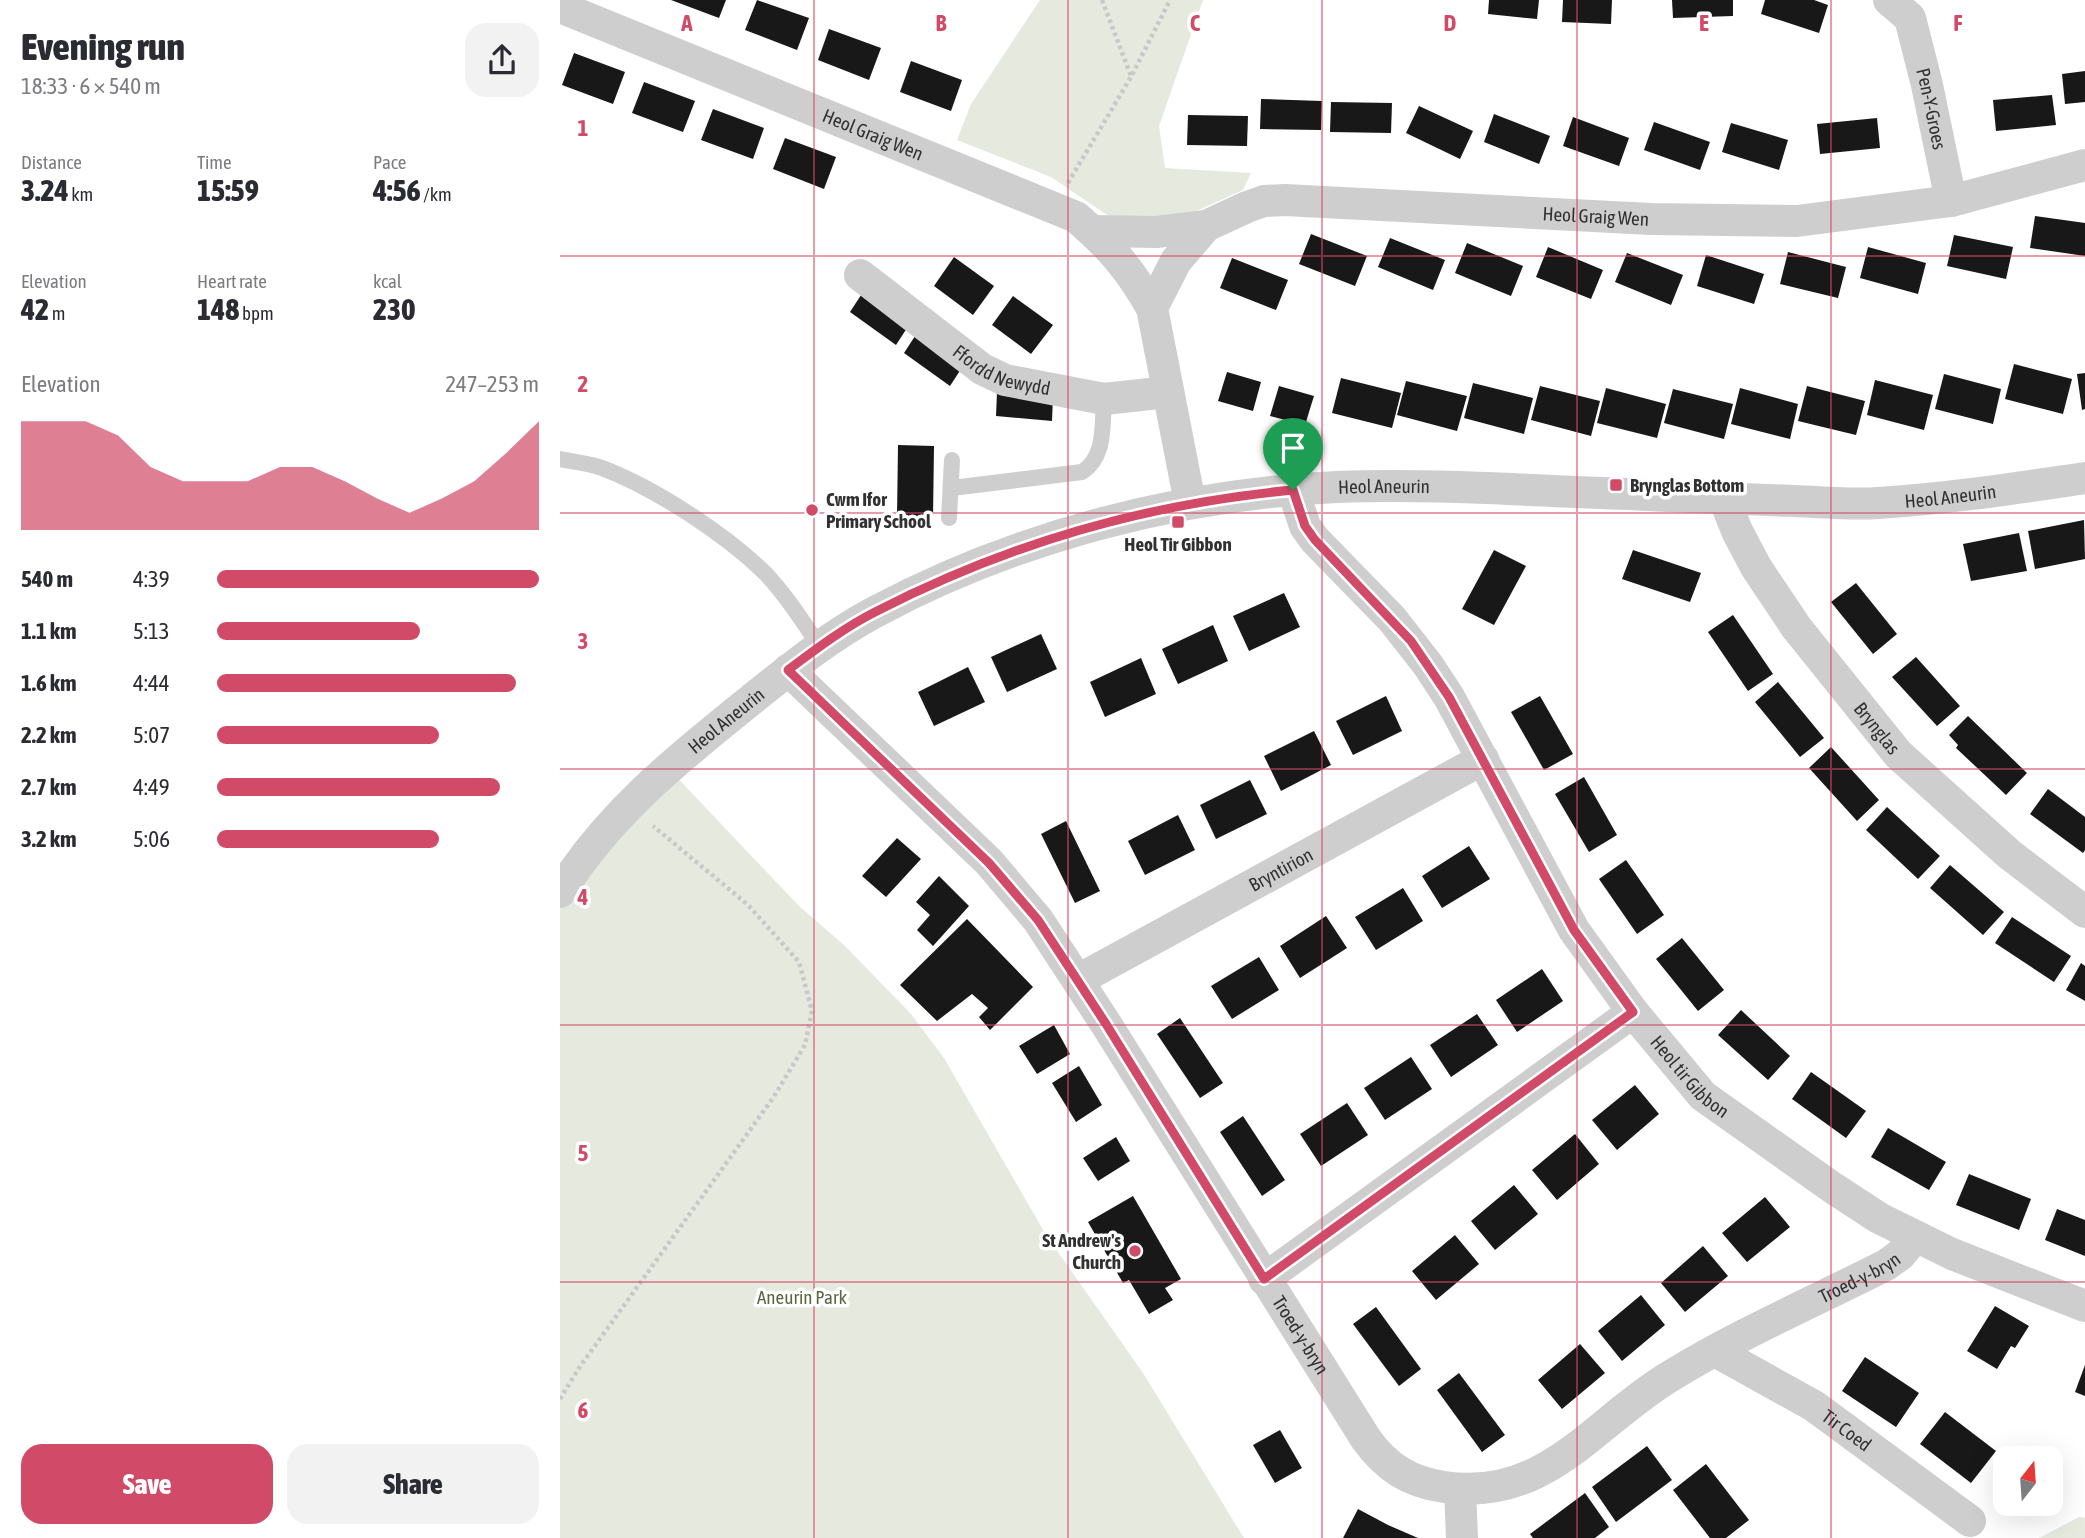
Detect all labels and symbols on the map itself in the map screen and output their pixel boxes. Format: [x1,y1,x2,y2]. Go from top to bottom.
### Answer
text: A [680,10,693,36]
text: B [936,10,947,36]
text: C [1190,10,1201,36]
text: D [1444,10,1457,36]
text: E [1699,10,1709,36]
text: F [1953,10,1963,36]
street label: Pen-Y-Groes [1912,66,1951,152]
street label: Heol Graig Wen [820,104,927,165]
text: 1 [578,115,589,141]
street label: Heol Graig Wen [1542,202,1650,230]
street label: Ffordd Newydd [949,340,1052,399]
text: 2 [578,371,588,397]
pin [1263,418,1323,490]
place label: Brynglas Bottom [1630,474,1744,496]
street label: Heol Aneurin [1338,475,1430,498]
marker: Brynglas Bottom [1608,477,1624,493]
street label: Heol Aneurin [1904,480,1997,512]
place label: Cwm Ifor Primary School [826,488,932,532]
marker: Cwm Ifor Primary School [804,502,820,518]
marker: Heol Tir Gibbon [1170,514,1186,530]
place label: Heol Tir Gibbon [1124,533,1232,555]
text: 3 [578,628,588,654]
street label: Heol Aneurin [683,683,769,758]
street label: Brynglas [1850,698,1905,759]
street label: Bryntirion [1245,843,1317,896]
text: 4 [577,884,589,910]
street label: Heol tir Gibbon [1646,1031,1733,1122]
text: 5 [578,1140,589,1166]
place label: St Andrew's Church [1042,1229,1121,1273]
marker: St Andrew's Church [1127,1243,1143,1259]
street label: Troed-y-bryn [1815,1247,1904,1307]
park label: Aneurin Park [757,1286,848,1308]
street label: Troed-y-bryn [1268,1292,1334,1378]
text: 6 [578,1397,589,1423]
street label: Tir Coed [1818,1405,1876,1456]
north arrow [1993,1446,2063,1516]

